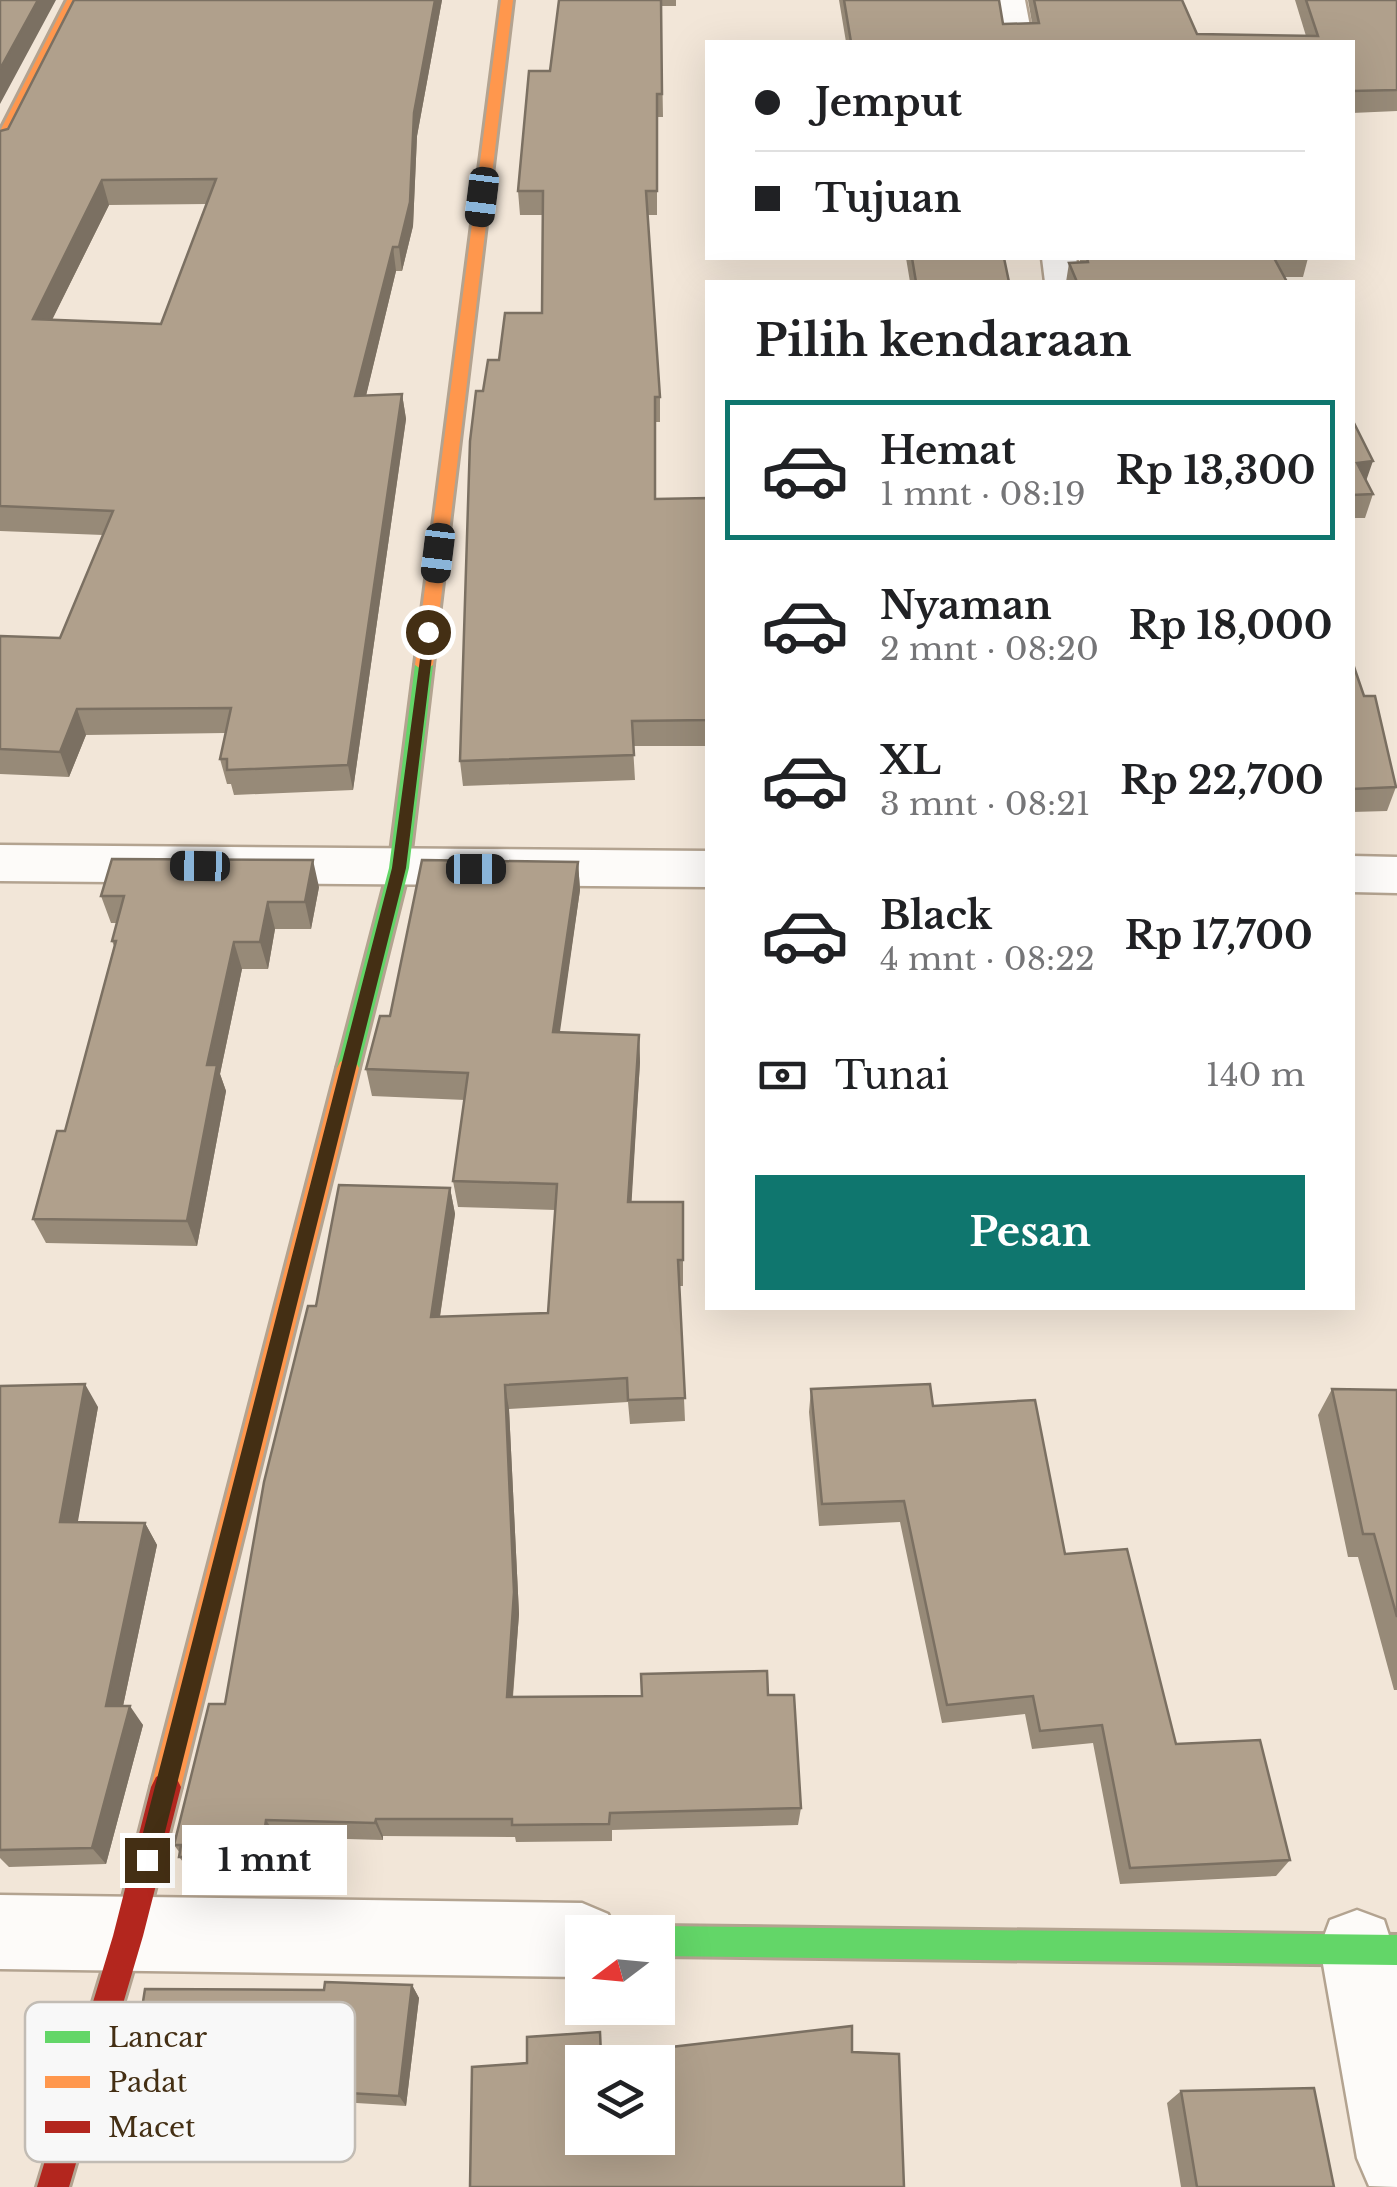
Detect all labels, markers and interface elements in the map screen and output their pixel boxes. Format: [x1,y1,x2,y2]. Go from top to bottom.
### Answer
text: Jemput [815,79,962,126]
car [463,165,501,229]
text: Tujuan [815,175,961,222]
text: Pilih kendaraan [755,312,1131,368]
icon: car [760,425,850,515]
text: Hemat [880,427,1016,474]
text: Rp 13,300 [1116,447,1316,494]
text: 1 mnt · 08:19 [880,474,1086,514]
car [419,521,457,585]
icon: car [760,580,850,670]
text: Nyaman [880,582,1052,629]
text: Rp 18,000 [1129,602,1332,649]
route start [406,610,451,655]
text: 2 mnt · 08:20 [880,629,1099,669]
icon: car [760,735,850,825]
text: XL [880,737,941,784]
text: Rp 22,700 [1120,757,1324,804]
text: 3 mnt · 08:21 [880,784,1090,824]
car [170,850,230,882]
car [446,854,506,884]
icon: car [760,890,850,980]
text: Black [880,892,992,939]
text: Rp 17,700 [1125,912,1313,959]
text: 4 mnt · 08:22 [880,939,1095,979]
icon: cash [755,1048,810,1103]
text: Tunai [835,1052,949,1099]
text: 140 m [1206,1055,1305,1095]
button: Pesan [755,1175,1305,1290]
callout: 1 mnt [182,1825,347,1895]
route end [125,1838,170,1883]
text: 1 mnt [218,1840,311,1880]
north arrow [565,1915,675,2025]
map controls [565,1915,675,2155]
legend [25,2002,355,2162]
text: Lancar [108,2020,208,2055]
button: layers [565,2045,675,2155]
text: Padat [108,2065,188,2100]
text: Macet [108,2110,196,2145]

